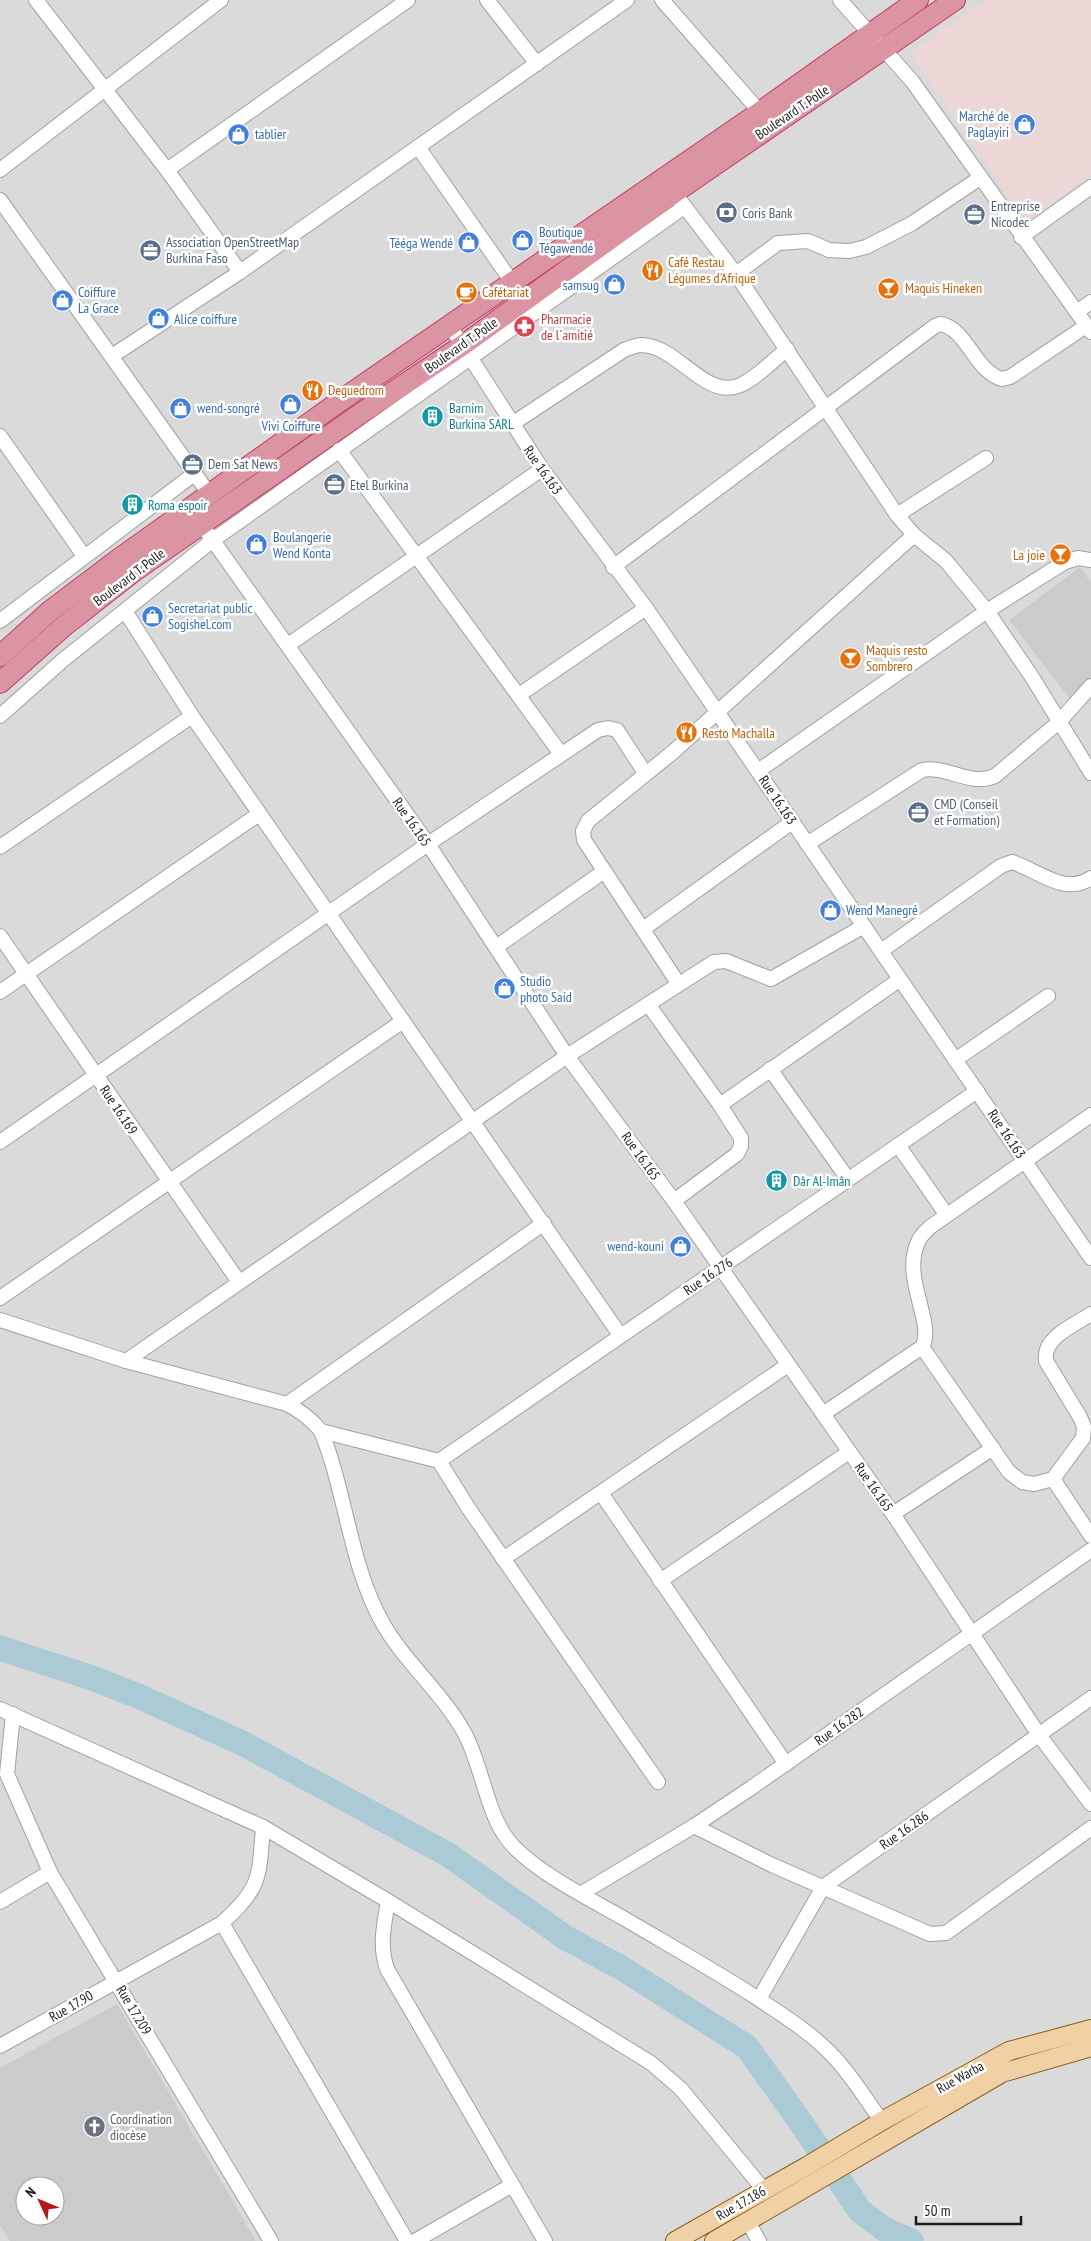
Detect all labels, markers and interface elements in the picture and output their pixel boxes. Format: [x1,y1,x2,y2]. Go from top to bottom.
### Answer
street label: Boulevard T. Polle [752,81,832,143]
place label: Marché de Paglayiri [959,107,1009,141]
shop icon: Marché de Paglayiri [1013,112,1037,136]
shop icon: tablier [227,122,251,146]
place label: tablier [255,125,287,143]
place label: Entreprise Nicodec [991,197,1040,231]
bank icon: Coris Bank [714,201,738,225]
office icon: Entreprise Nicodec [963,202,987,226]
place label: Coris Bank [742,204,793,222]
place label: Boutique Tégawendé [539,223,593,257]
shop icon: Boutique Tégawendé [511,228,535,252]
shop icon: Tééga Wendé [457,231,481,255]
place label: Association OpenStreetMap Burkina Faso [166,233,299,267]
place label: Tééga Wendé [390,234,453,252]
office icon: Association OpenStreetMap Burkina Faso [138,238,162,262]
place label: Café Restau Légumes d'Afrique [668,253,756,287]
restaurant icon: Café Restau Légumes d'Afrique [640,258,664,282]
shop icon: samsug [603,273,627,297]
place label: samsug [563,276,599,294]
bar icon: Maquis Hineken [877,276,901,300]
place label: Maquis Hineken [905,279,982,297]
cafe icon: Cafétariat [454,280,478,304]
place label: Coiffure La Grace [78,283,119,317]
place label: Cafétariat [482,283,529,301]
shop icon: Coiffure La Grace [50,288,74,312]
shop icon: Alice coiffure [146,307,170,331]
place label: Alice coiffure [174,310,237,328]
place label: Pharmacie de l´amitié [541,310,593,344]
street label: Boulevard T. Polle [421,313,501,377]
pharmacy icon: Pharmacie de l´amitié [513,315,537,339]
restaurant icon: Deguedrom [300,378,324,402]
place label: Deguedrom [328,381,384,399]
shop icon: Vivi Coiffure [279,392,303,416]
shop icon: wend-songré [169,396,193,420]
place label: wend-songré [197,399,260,417]
place label: Barnim Burkina SARL [449,399,514,433]
building icon: Barnim Burkina SARL [421,404,445,428]
place label: Vivi Coiffure [261,417,321,435]
street label: Rue 16.163 [520,442,566,498]
office icon: Dem Sat News [180,452,204,476]
place label: Dem Sat News [208,455,278,473]
office icon: Etel Burkina [322,473,346,497]
place label: Etel Burkina [350,476,408,494]
building icon: Roma espoir [120,493,144,517]
place label: Roma espoir [148,496,208,514]
place label: Boulangerie Wend Konta [273,528,331,562]
shop icon: Boulangerie Wend Konta [245,533,269,557]
bar icon: La joie [1049,543,1073,567]
street label: Boulevard T. Polle [90,544,169,610]
place label: La joie [1013,546,1045,564]
place label: Secretariat public Sogishel.com [168,599,253,633]
shop icon: Secretariat public Sogishel.com [140,604,164,628]
place label: Maquis resto Sombrero [866,641,928,675]
bar icon: Maquis resto Sombrero [838,646,862,670]
restaurant icon: Resto Machalla [674,721,698,745]
place label: Resto Machalla [702,724,775,742]
street label: Rue 16.163 [755,772,801,828]
street label: Rue 16.165 [389,794,435,850]
place label: CMD (Conseil et Formation) [934,795,1000,829]
office icon: CMD (Conseil et Formation) [906,800,930,824]
shop icon: Wend Manegré [818,898,842,922]
place label: Wend Manegré [846,901,918,919]
place label: Studio photo Said [520,972,572,1006]
shop icon: Studio photo Said [492,977,516,1001]
street label: Rue 16.169 [96,1082,142,1138]
street label: Rue 16.163 [984,1106,1030,1162]
street label: Rue 16.165 [617,1128,665,1184]
building icon: Dâr Al-Imân [765,1169,789,1193]
place label: Dâr Al-Imân [793,1172,850,1190]
shop icon: wend-kouni [668,1234,692,1258]
place label: wend-kouni [607,1237,664,1255]
street label: Rue 16.276 [680,1253,736,1299]
street label: Rue 16.165 [851,1459,897,1515]
street label: Rue 16.282 [811,1703,867,1749]
street label: Rue 16.286 [876,1807,932,1853]
street label: Rue 17.209 [112,1982,156,2038]
street label: Rue 17.90 [46,1986,96,2026]
street label: Rue Warba [933,2057,987,2097]
place label: Coordination diocèse [110,2110,172,2144]
church icon: Coordination diocèse [82,2115,106,2139]
north arrow [15,2176,65,2226]
street label: Rue 17.186 [713,2182,769,2224]
text: N [22,2183,40,2201]
scale bar [916,2194,1021,2226]
text: 50 m [924,2201,950,2220]

